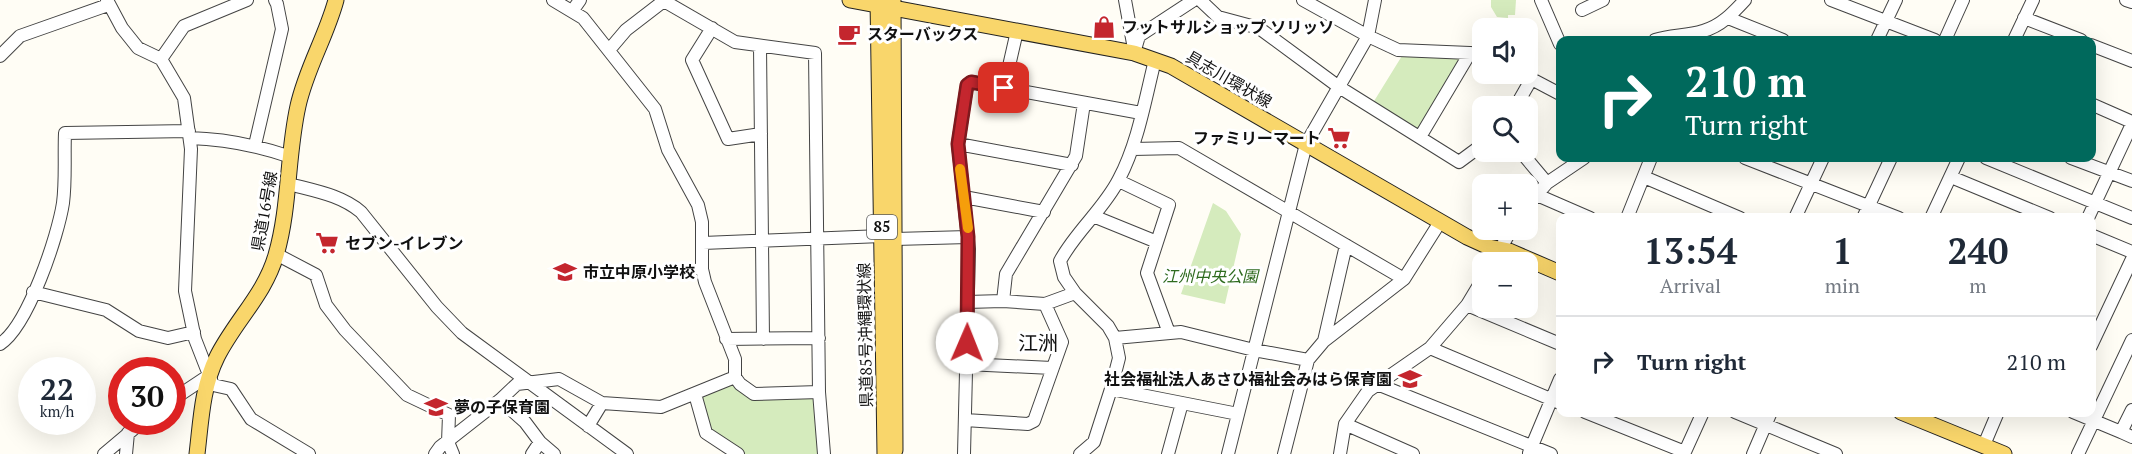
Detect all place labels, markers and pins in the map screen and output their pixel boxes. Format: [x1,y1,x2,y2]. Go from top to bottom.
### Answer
shop icon: フットサルショップ ソリッソ [1091,14,1117,40]
place label: フットサルショップ ソリッソ [1122,16,1334,38]
cafe icon: スターバックス [836,21,862,47]
place label: スターバックス [867,23,978,45]
pin [978,62,1029,113]
supermarket icon: ファミリーマート [1326,125,1352,151]
place label: ファミリーマート [1193,127,1321,149]
supermarket icon: セブン-イレブン [314,230,340,256]
place label: セブン-イレブン [345,232,464,254]
school or university icon: 市立中原小学校 [552,259,578,285]
place label: 市立中原小学校 [583,261,695,283]
school or university icon: 社会福祉法人あさひ福祉会みはら保育園 [1397,366,1423,392]
place label: 社会福祉法人あさひ福祉会みはら保育園 [1104,368,1392,390]
school or university icon: 夢の子保育園 [423,394,449,420]
place label: 夢の子保育園 [454,396,550,418]

